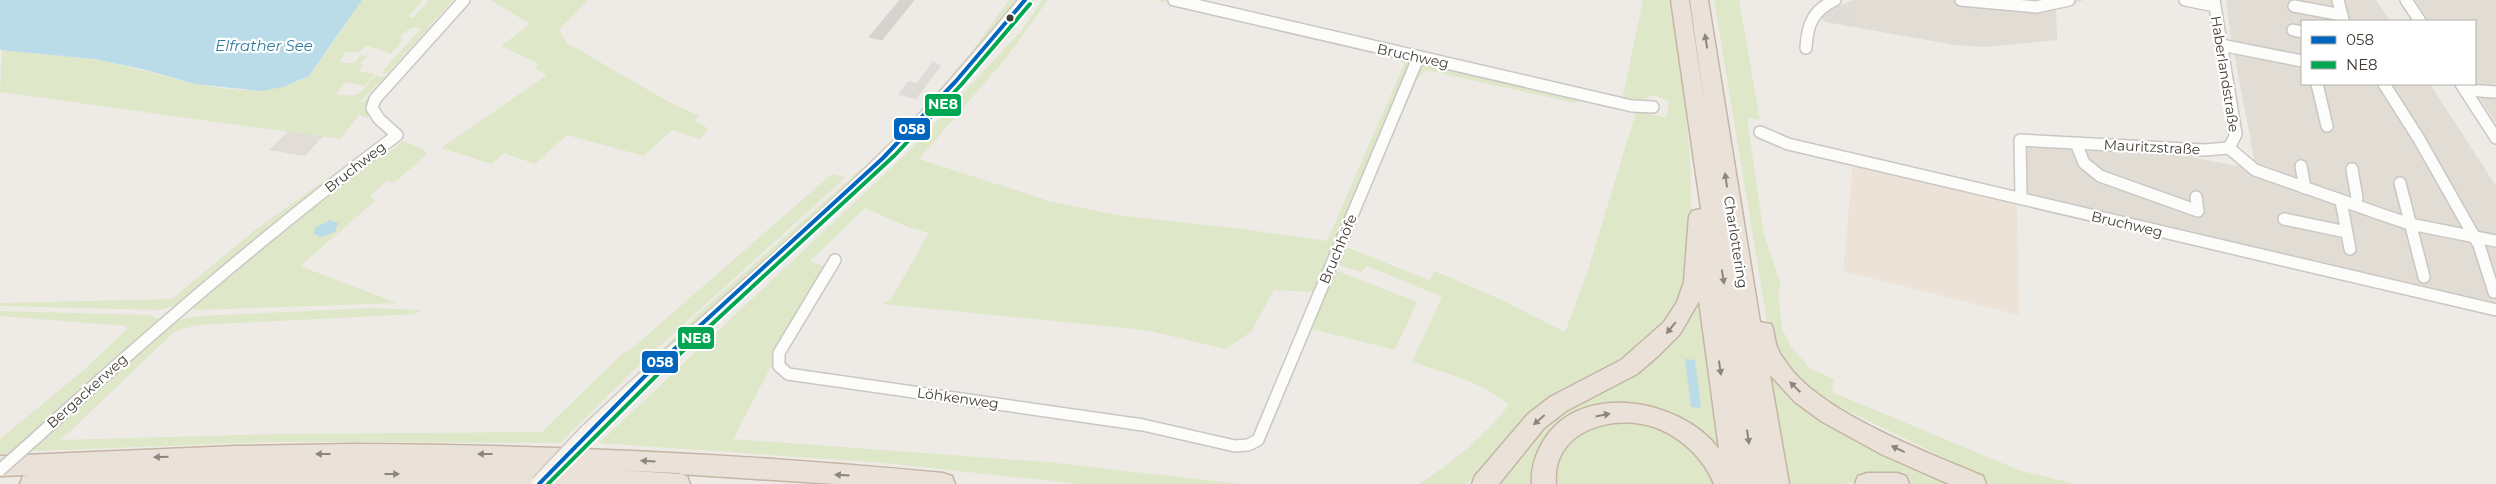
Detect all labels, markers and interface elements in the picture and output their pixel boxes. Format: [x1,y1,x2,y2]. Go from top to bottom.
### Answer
unlabelled marker [1005,13,1015,23]
street label: Haberlandstraße [2207,14,2243,134]
legend [2301,20,2476,85]
text: 058 [2346,30,2374,49]
one-way arrow [1701,33,1709,49]
water label: Elfrather See [215,36,313,55]
street label: Bruchweg [1376,40,1450,72]
text: NE8 [2346,55,2378,74]
line badge: NE8 [924,93,962,117]
text: NE8 [928,95,958,113]
line badge: 058 [893,117,931,141]
text: 058 [898,120,926,138]
street label: Mauritzstraße [2103,135,2201,159]
street label: Bruchweg [321,137,389,197]
one-way arrow [1722,171,1730,187]
street label: Charlottering [1720,194,1752,290]
street label: Bruchweg [2089,207,2165,241]
street label: Bruchhöfe [1315,211,1361,287]
one-way arrow [1719,269,1727,285]
one-way arrow [1666,321,1677,334]
line badge: NE8 [677,326,715,350]
text: NE8 [681,329,711,347]
street label: Bergackerweg [43,350,131,432]
line badge: 058 [641,350,679,374]
text: 058 [646,353,674,371]
one-way arrow [1716,360,1724,376]
one-way arrow [1789,382,1801,394]
street label: Löhkenweg [916,383,1000,413]
one-way arrow [1595,410,1611,418]
one-way arrow [1533,414,1546,425]
one-way arrow [1744,430,1752,446]
one-way arrow [1891,444,1905,452]
one-way arrow [315,450,331,458]
one-way arrow [477,450,493,458]
one-way arrow [152,454,168,462]
one-way arrow [640,457,656,465]
one-way arrow [384,470,400,478]
one-way arrow [834,470,850,478]

